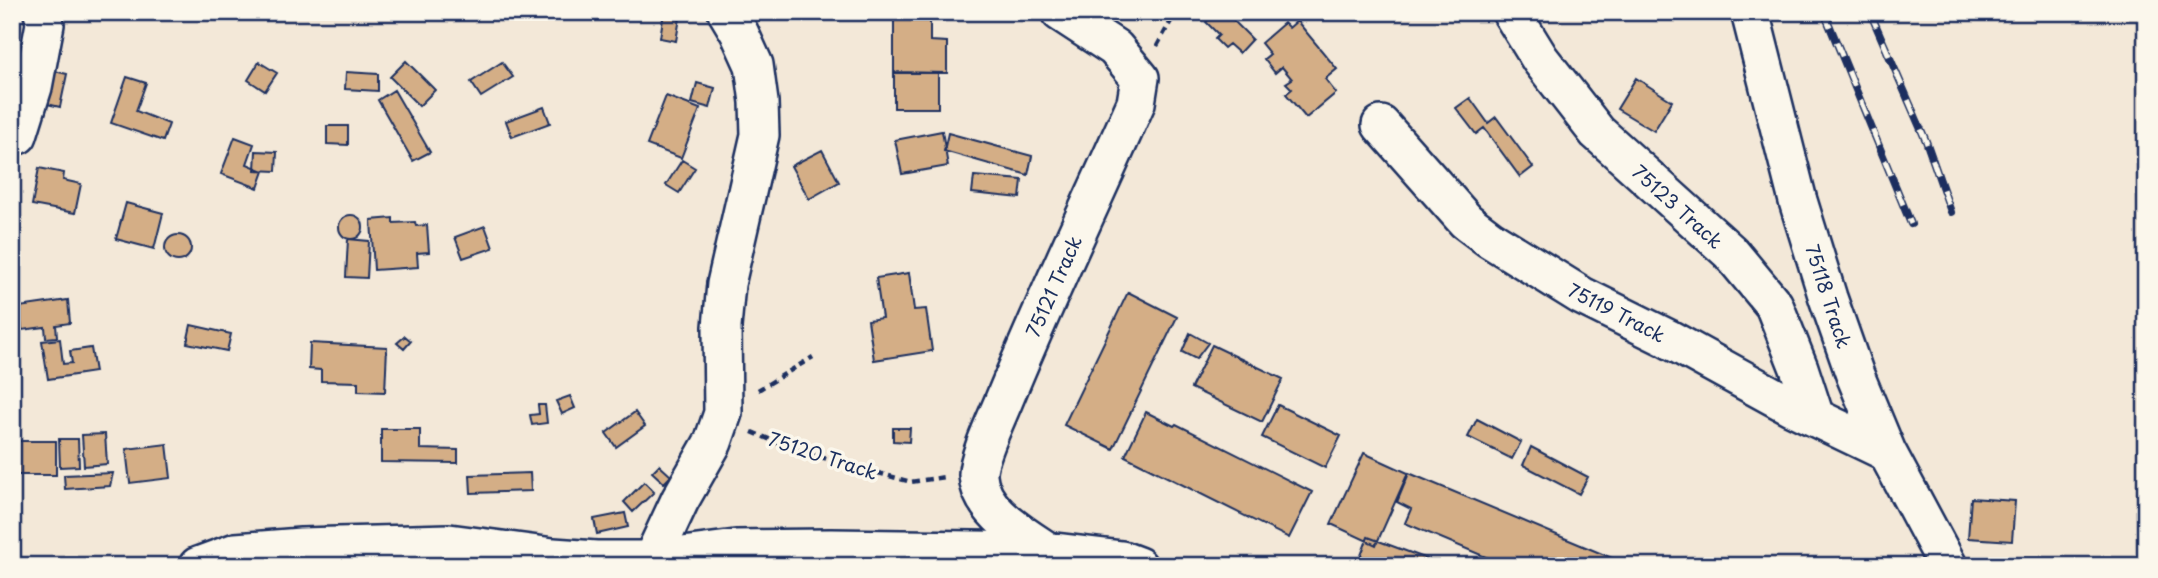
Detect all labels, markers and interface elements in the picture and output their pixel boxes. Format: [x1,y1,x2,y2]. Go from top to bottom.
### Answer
street label: 75123 Track [1626,158,1730,255]
street label: 75121 Track [1018,230,1088,341]
street label: 75118 Track [1799,240,1859,352]
street label: 75119 Track [1563,275,1671,349]
street label: 75120 Track [765,424,882,486]

